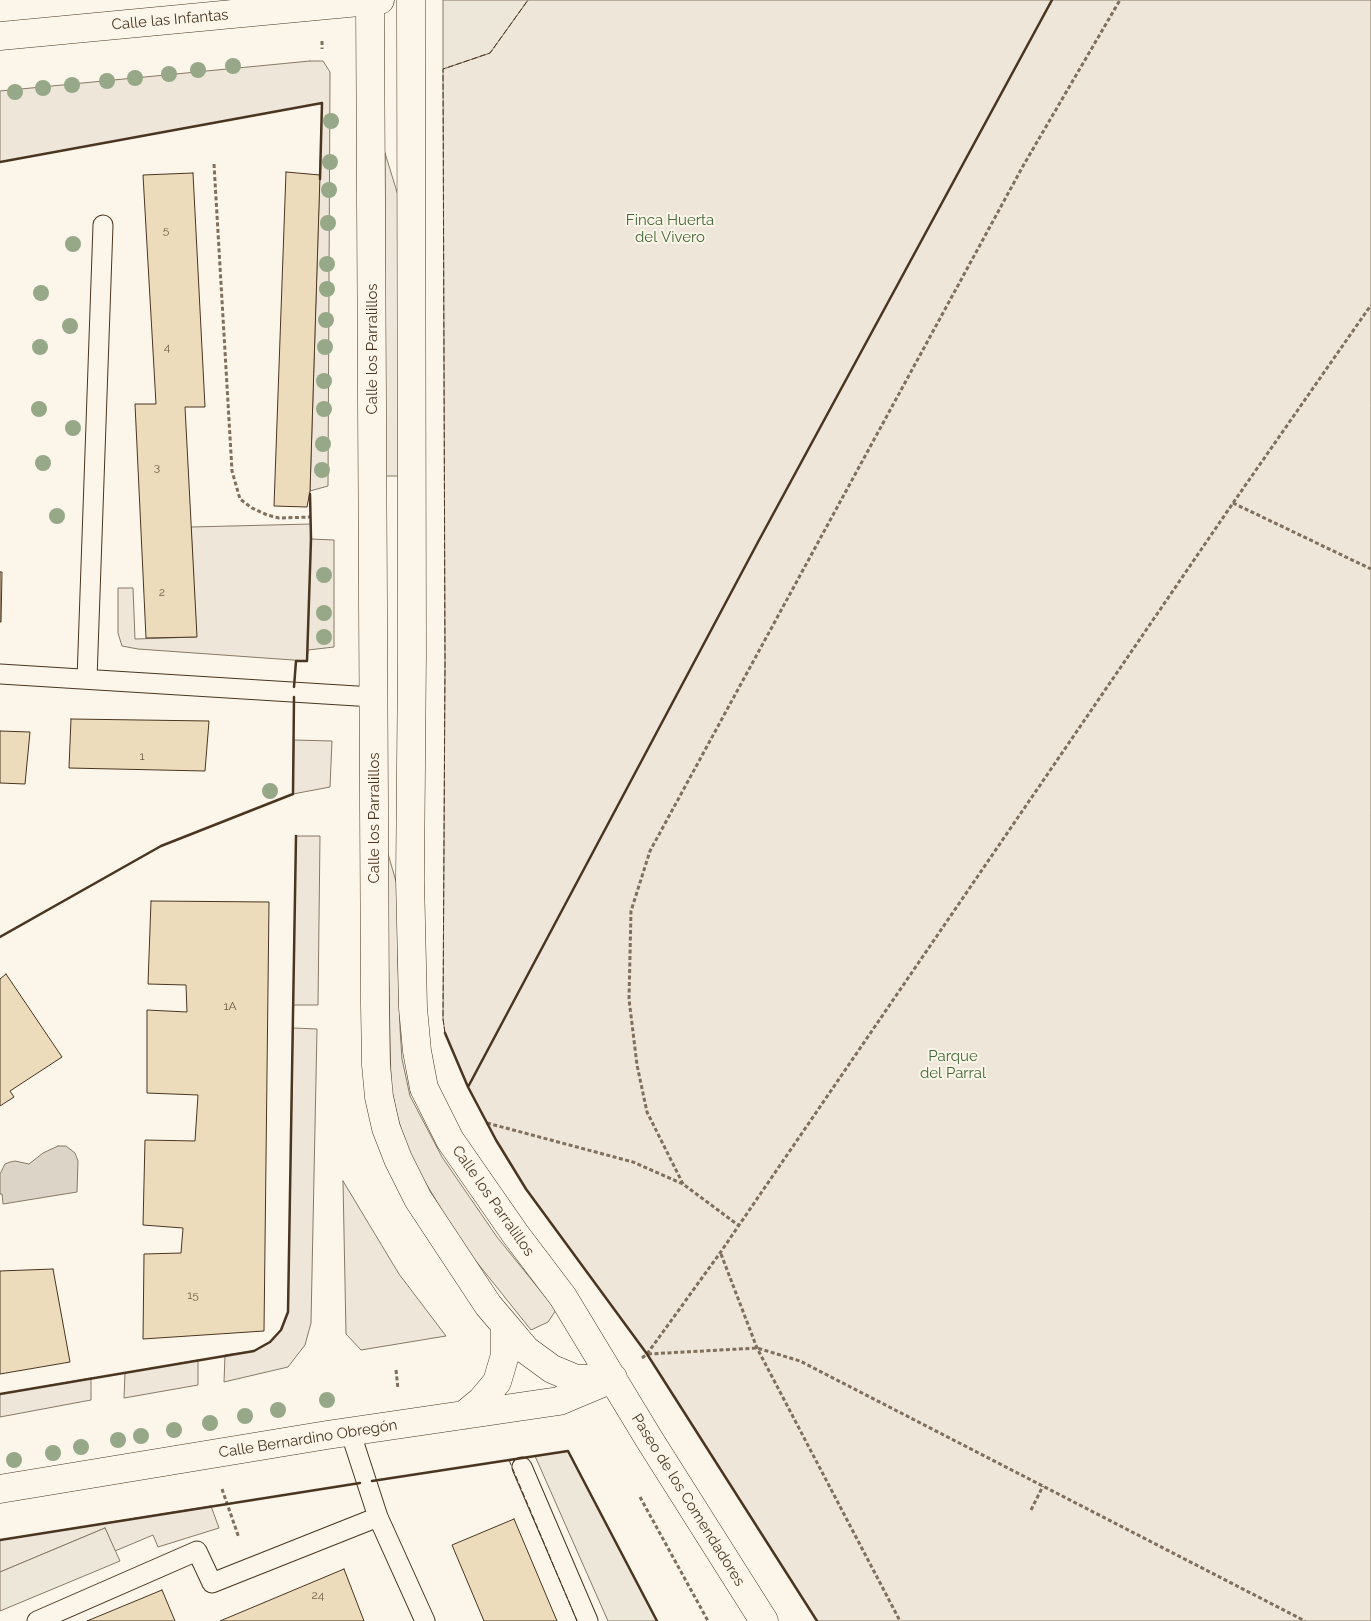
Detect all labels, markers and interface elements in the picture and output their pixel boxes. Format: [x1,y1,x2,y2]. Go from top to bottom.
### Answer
street label: Calle las Infantas [111,6,229,34]
park label: Finca Huerta del Vivero [626,211,714,246]
house number: 5 [163,223,169,237]
street label: Calle los Parralillos [363,283,381,415]
house number: 4 [164,340,170,354]
house number: 3 [154,460,160,474]
house number: 2 [159,585,165,599]
house number: 1 [139,749,145,763]
street label: Calle los Parralillos [365,752,383,884]
house number: 1A [223,999,237,1013]
park label: Parque del Parral [920,1047,986,1082]
street label: Calle los Parralillos [448,1142,538,1260]
house number: 15 [187,1288,199,1302]
street label: Paseo de los Comendadores [627,1411,749,1589]
street label: Calle Bernardino Obregón [217,1416,399,1462]
house number: 24 [312,1588,324,1602]

